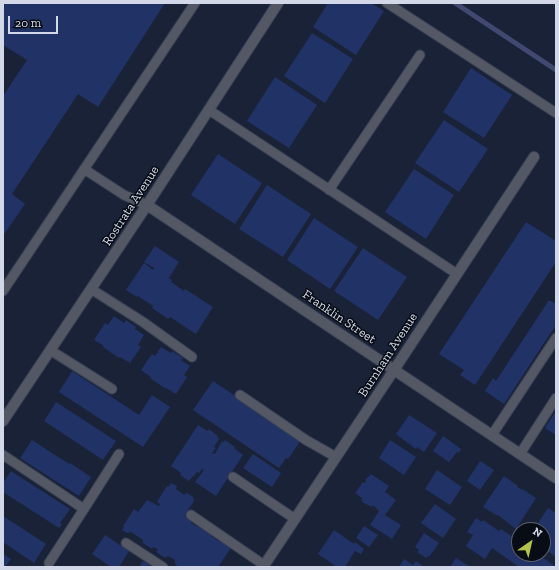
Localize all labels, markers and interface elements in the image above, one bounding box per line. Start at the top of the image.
scale bar [10,8,60,34]
text: 20 m [15,16,41,30]
street label: Rostrata Avenue [99,163,163,249]
street label: Franklin Street [299,287,379,347]
street label: Burnham Avenue [355,310,421,400]
north arrow [511,522,551,562]
text: N [530,525,545,540]

